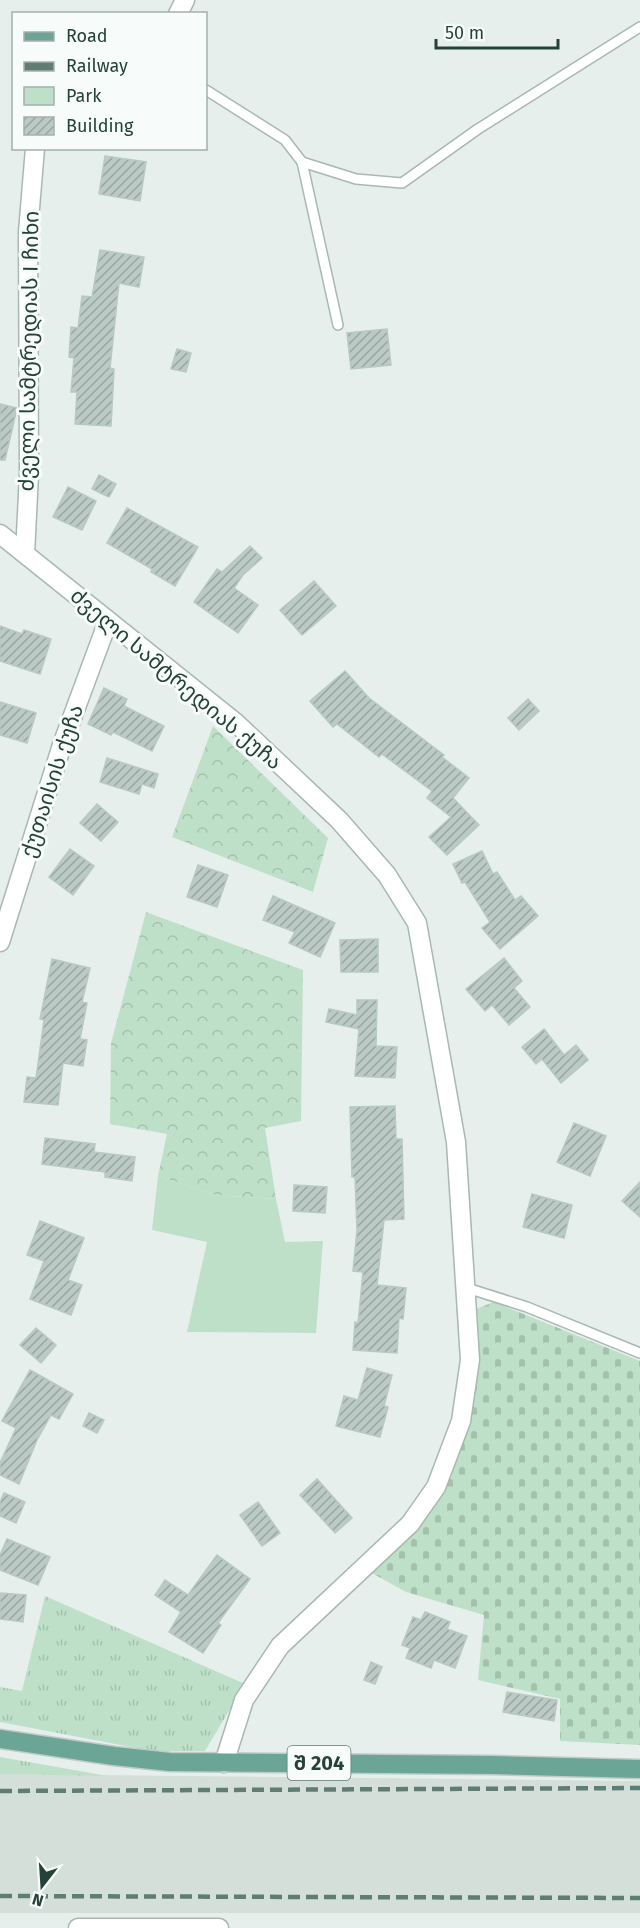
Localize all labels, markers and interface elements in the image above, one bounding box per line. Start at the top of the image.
legend [12,12,207,150]
scale bar [436,12,558,50]
text: 50 m [445,22,484,44]
text: Road [66,25,108,47]
text: Railway [66,55,128,77]
text: Park [66,85,102,107]
text: Building [66,115,134,137]
street label: ძველი სამტრედიას I ჩიხი [14,210,44,492]
street label: ძველი სამტრედიას ქუჩა [65,583,287,775]
street label: ქუთაისის ქუჩა [15,701,89,861]
road number: შ 204 [288,1746,350,1780]
north arrow [12,1856,72,1916]
text: N [30,1889,46,1911]

